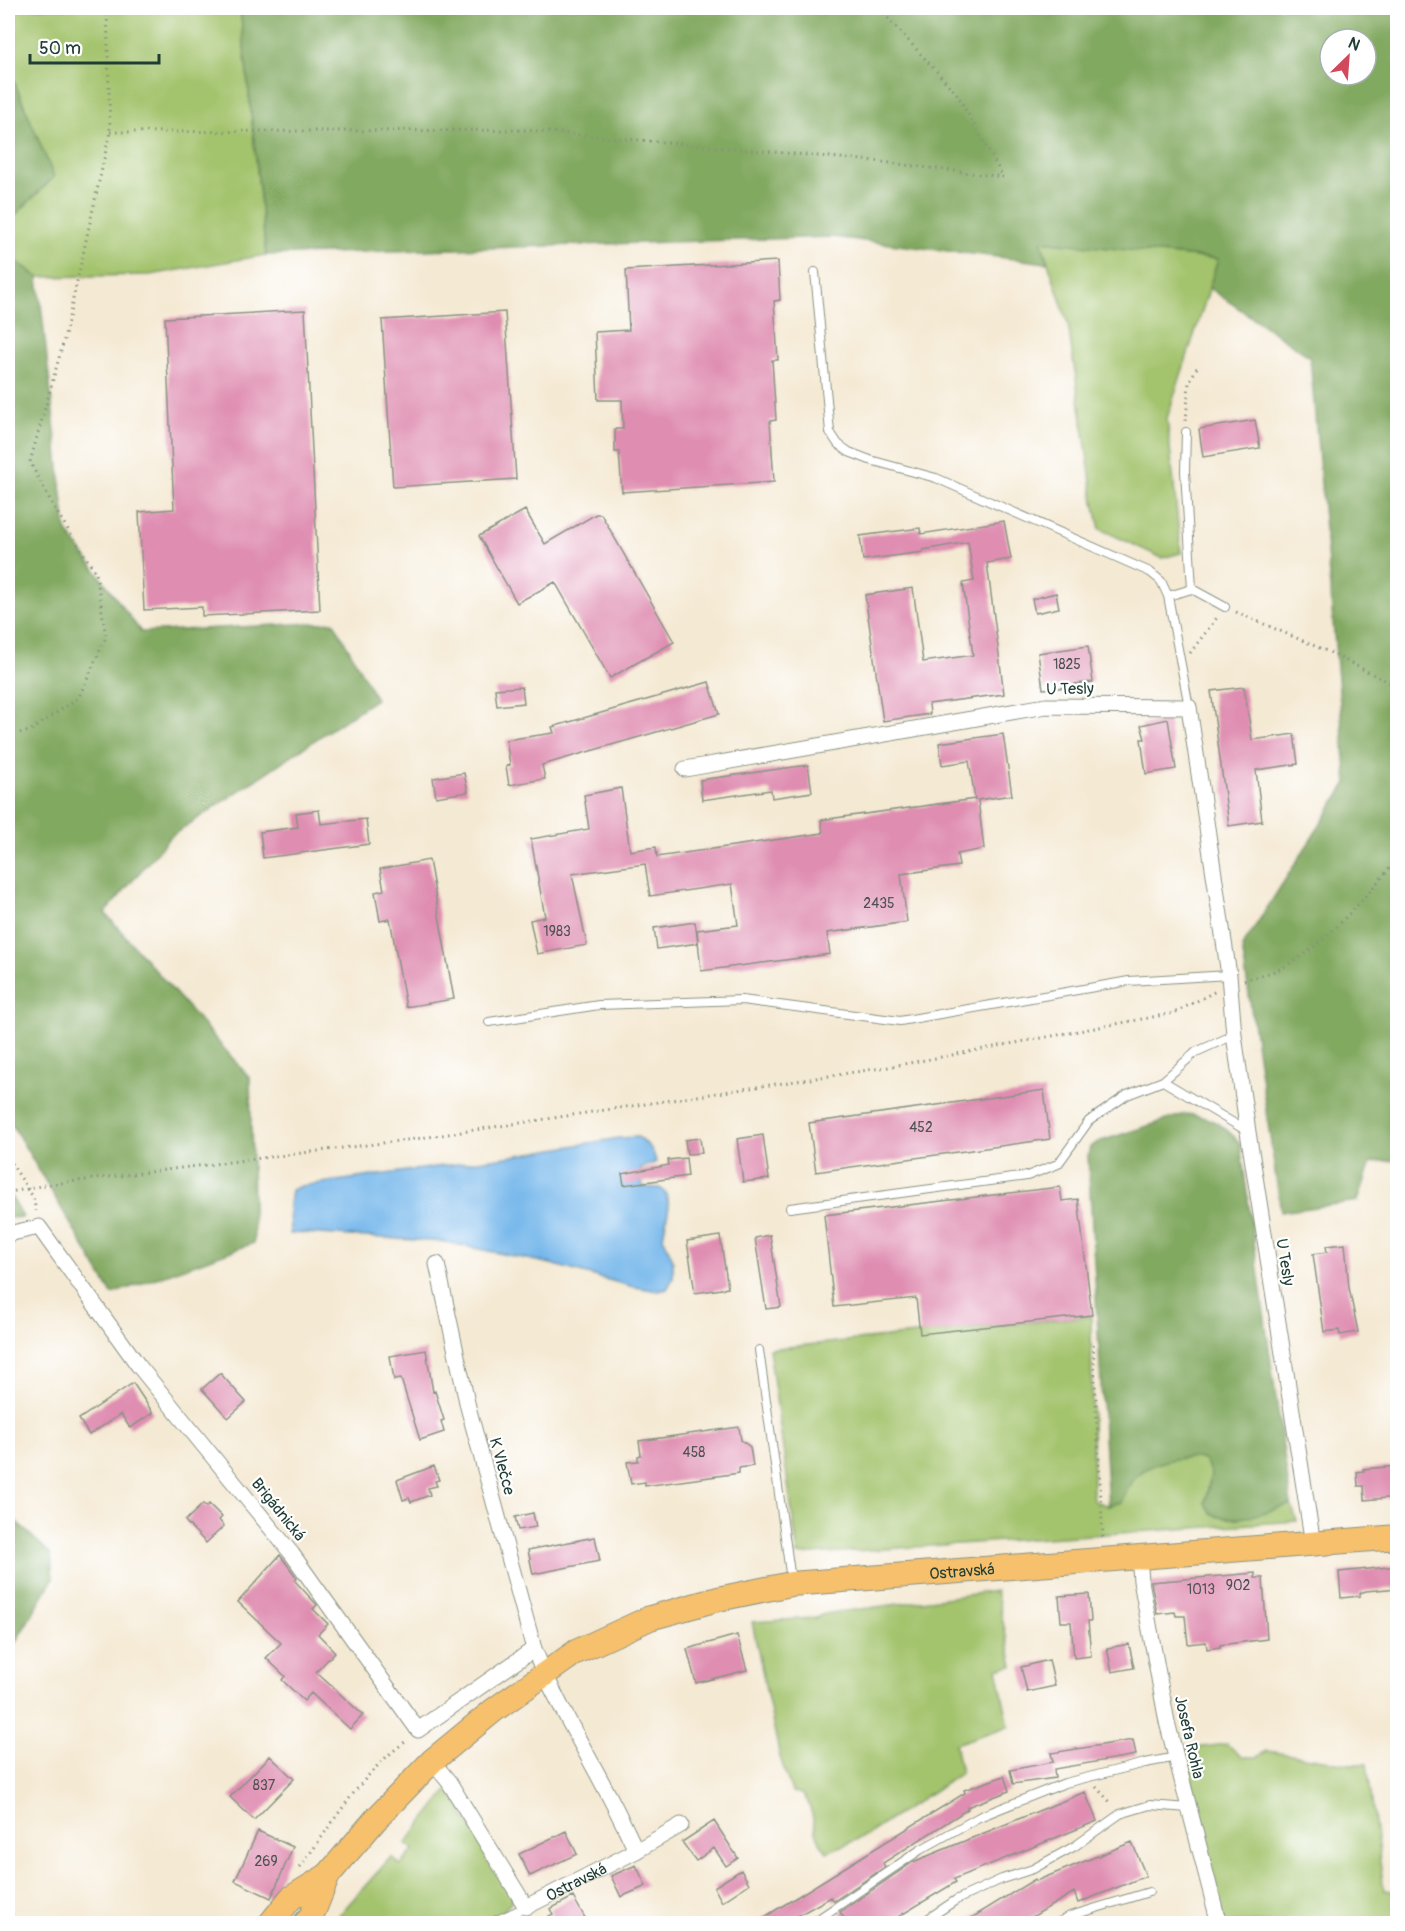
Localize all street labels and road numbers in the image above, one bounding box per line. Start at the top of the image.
street label: U Tesly [1046,679,1094,699]
street label: U Tesly [1271,1237,1299,1287]
street label: K Vlečce [485,1435,519,1497]
street label: Brigádnická [247,1474,310,1545]
street label: Ostravská [928,1559,995,1584]
street label: Josefa Rohla [1170,1694,1208,1781]
street label: Ostravská [543,1859,610,1906]

